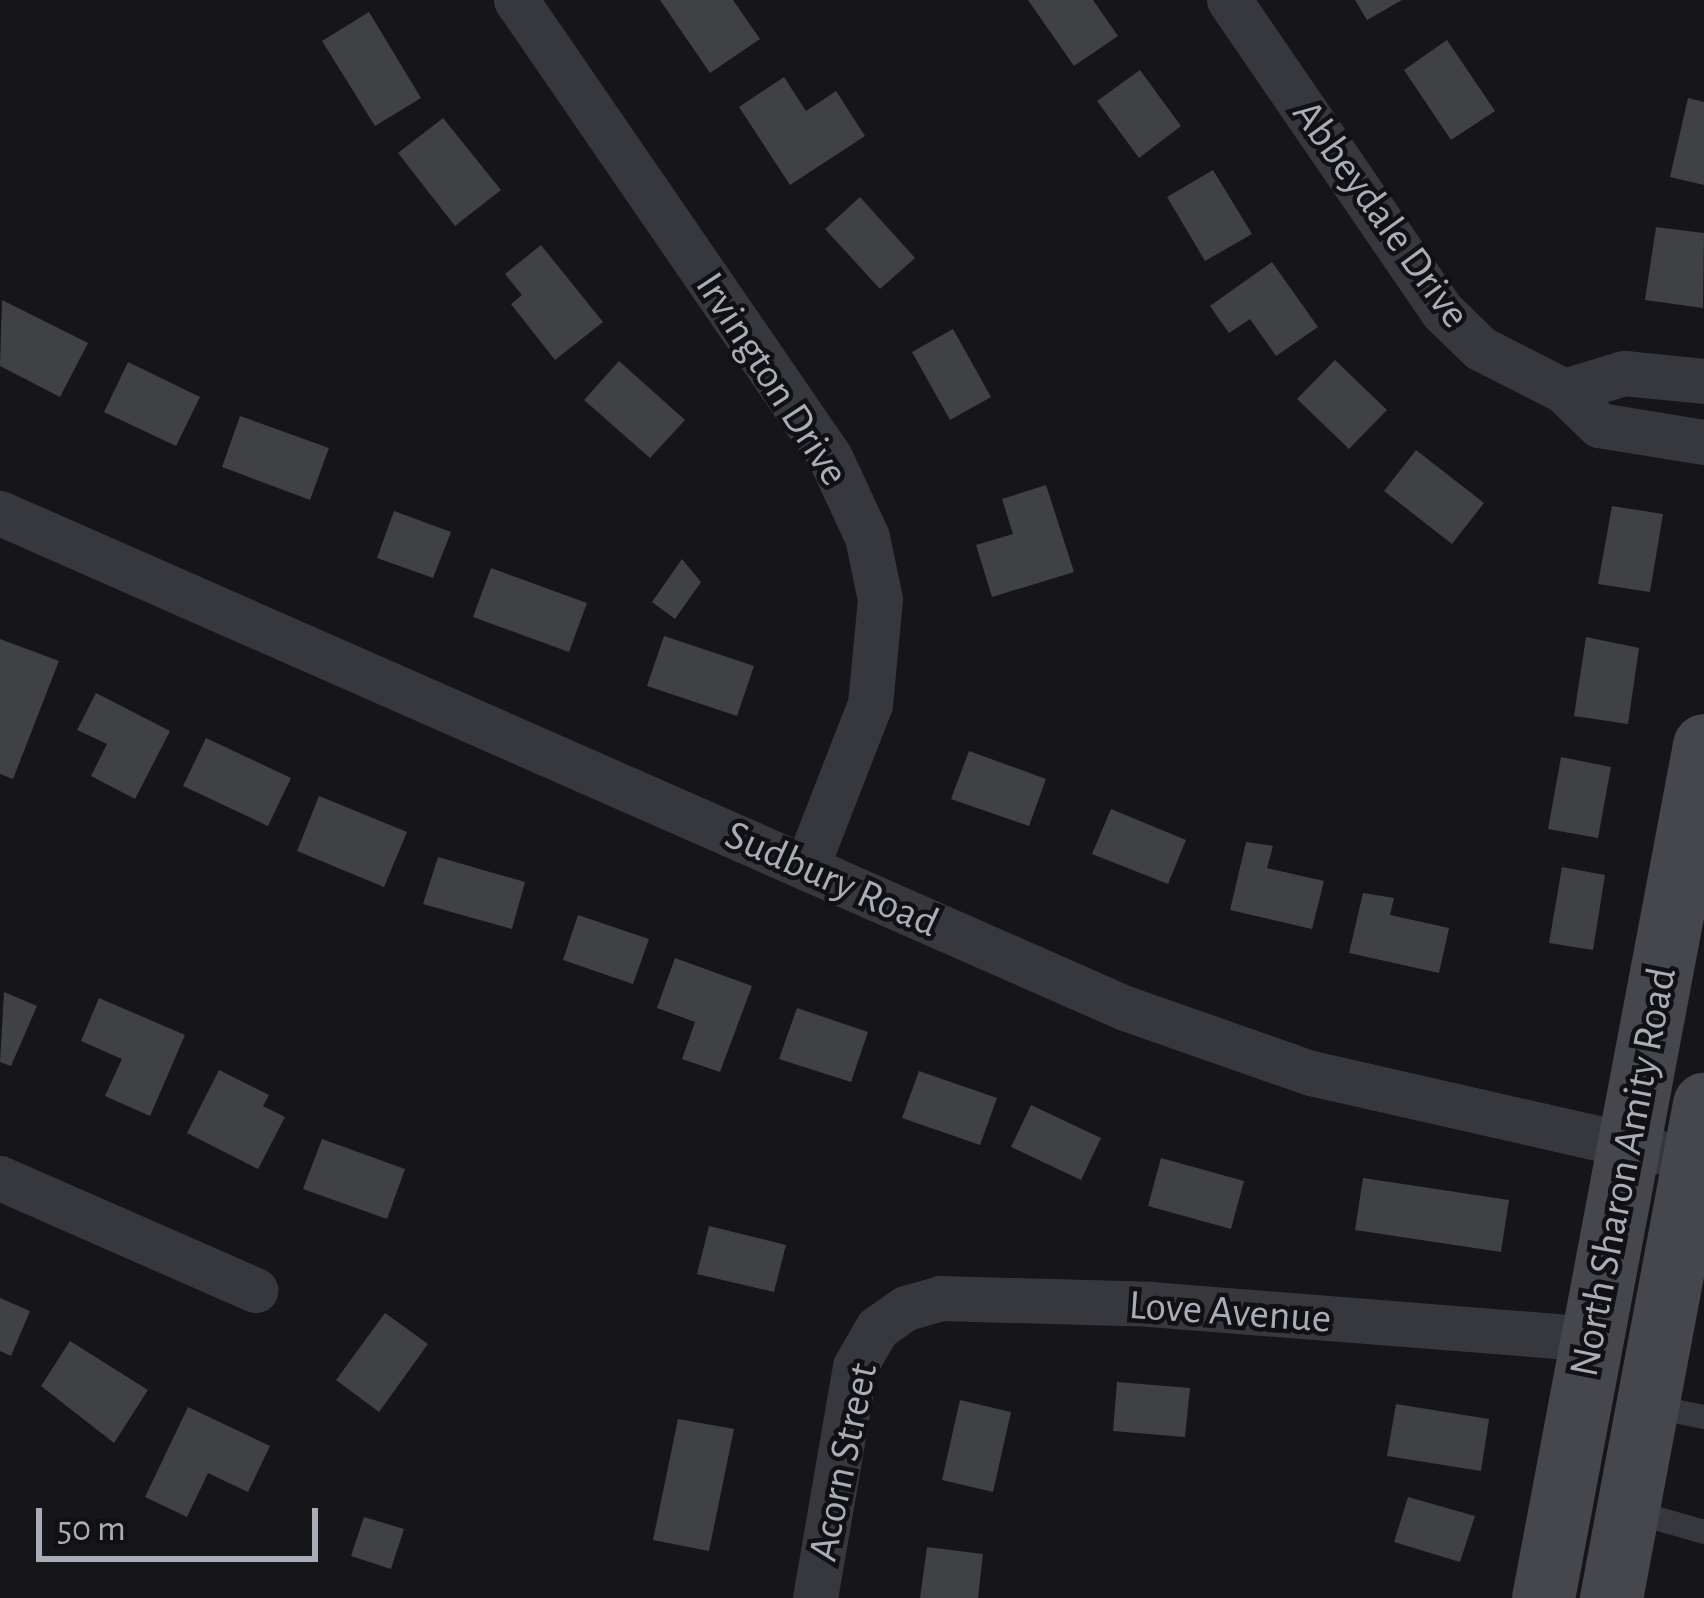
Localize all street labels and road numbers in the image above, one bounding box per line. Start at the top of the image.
street label: Abbeydale Drive [1281,90,1481,338]
street label: Irvington Drive [684,263,860,495]
street label: Sudbury Road [718,810,946,948]
street label: North Sharon Amity Road [1559,963,1687,1381]
street label: Love Avenue [1127,1280,1333,1344]
street label: Acorn Street [797,1358,889,1566]

